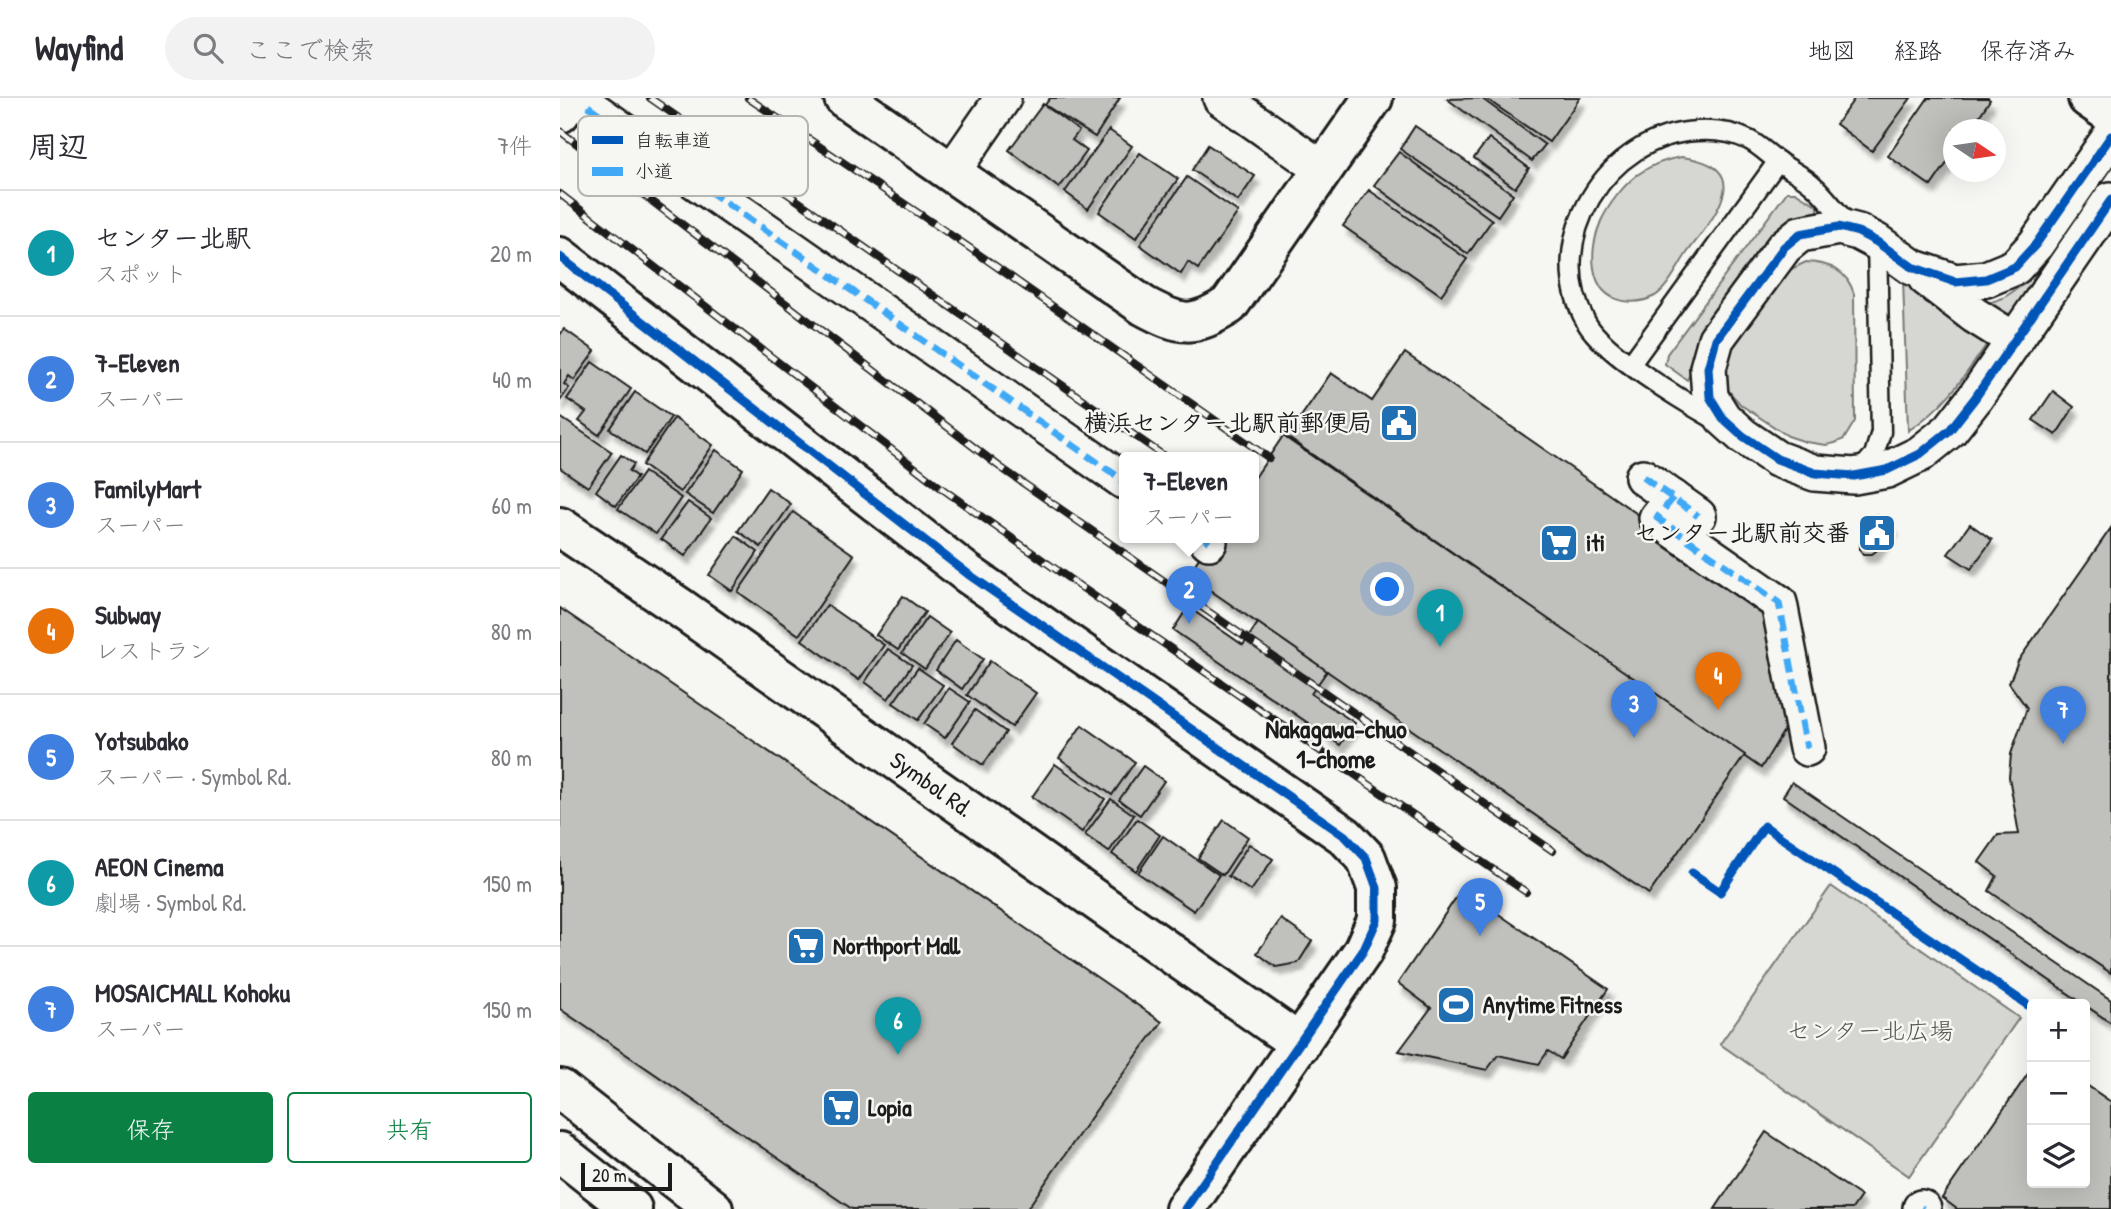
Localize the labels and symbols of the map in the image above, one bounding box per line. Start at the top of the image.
legend [578,116,808,196]
north arrow [1943,119,2006,182]
text: 自転車道 [635,127,711,153]
text: 小道 [635,158,673,184]
public building icon: 横浜センター北駅前郵便局 [1378,402,1420,444]
place label: 横浜センター北駅前郵便局 [1084,406,1372,438]
public building icon: センター北駅前交番 [1856,512,1898,554]
place label: センター北駅前交番 [1634,516,1850,548]
supermarket icon: iti [1538,522,1580,564]
place label: iti [1586,526,1605,558]
pin: 2 [1166,566,1212,624]
your location [1370,572,1404,606]
pin: 1 [1417,589,1463,647]
pin: 4 [1695,652,1741,710]
pin: 3 [1611,680,1657,738]
pin: 7 [2040,686,2086,744]
district label: Nakagawa-chuo 1-chome [1265,711,1407,776]
street label: Symbol Rd. [884,744,980,824]
pin: 5 [1457,878,1503,936]
supermarket icon: Northport Mall [785,925,827,967]
place label: Northport Mall [833,929,961,962]
sports icon: Anytime Fitness [1435,984,1477,1026]
place label: Anytime Fitness [1483,988,1622,1021]
pin: 6 [875,997,921,1055]
park label: センター北広場 [1786,1014,1954,1046]
supermarket icon: Lopia [820,1087,862,1129]
place label: Lopia [868,1091,912,1124]
scale bar [581,1160,672,1192]

